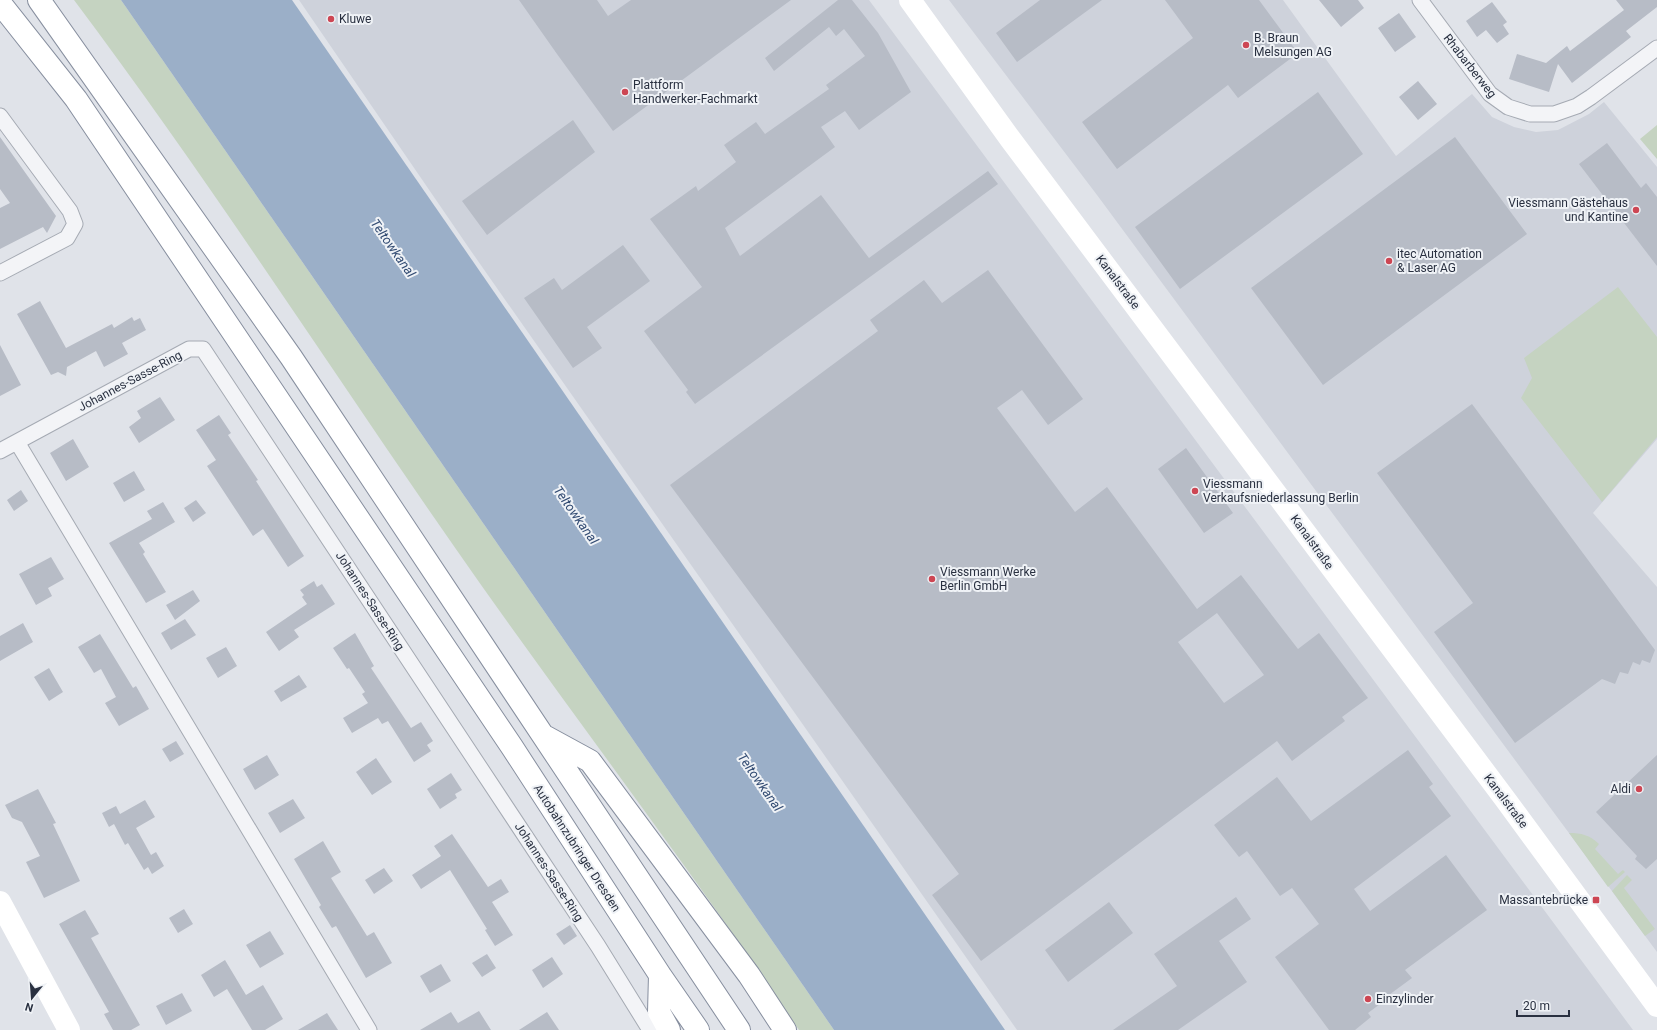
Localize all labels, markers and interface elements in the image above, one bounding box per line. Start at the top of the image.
place label: Kluwe [339,12,371,26]
marker: Kluwe [326,14,336,24]
place label: B. Braun Melsungen AG [1254,31,1332,59]
street label: Rhabarberweg [1441,31,1499,101]
marker: B. Braun Melsungen AG [1241,40,1251,50]
place label: Plattform Handwerker-Fachmarkt [633,78,758,106]
marker: Plattform Handwerker-Fachmarkt [620,87,630,97]
place label: Viessmann Gästehaus und Kantine [1508,196,1628,224]
marker: Viessmann Gästehaus und Kantine [1631,205,1641,215]
water label: Teltowkanal [368,216,419,281]
place label: itec Automation & Laser AG [1397,247,1482,275]
street label: Kanalstraße [1093,252,1143,312]
marker: itec Automation & Laser AG [1384,256,1394,266]
street label: Johannes-Sasse-Ring [76,348,184,414]
place label: Viessmann Verkaufsniederlassung Berlin [1203,477,1359,505]
water label: Teltowkanal [551,483,602,548]
marker: Viessmann Verkaufsniederlassung Berlin [1190,486,1200,496]
street label: Kanalstraße [1287,512,1337,572]
street label: Johannes-Sasse-Ring [333,549,407,653]
place label: Viessmann Werke Berlin GmbH [940,565,1036,593]
marker: Viessmann Werke Berlin GmbH [927,574,937,584]
water label: Teltowkanal [735,750,786,815]
street label: Kanalstraße [1481,771,1531,831]
street label: Autobahnzubringer Dresden [531,782,623,914]
place label: Aldi [1611,782,1631,796]
marker: Aldi [1634,784,1644,794]
street label: Johannes-Sasse-Ring [512,820,586,924]
place label: Massantebrücke [1499,893,1588,907]
marker: Massantebrücke [1591,895,1601,905]
north arrow [12,978,52,1018]
place label: Einzylinder [1376,992,1434,1006]
scale bar [1517,992,1569,1018]
marker: Einzylinder [1363,994,1373,1004]
text: 20 m [1523,999,1550,1013]
text: N [23,1000,35,1014]

